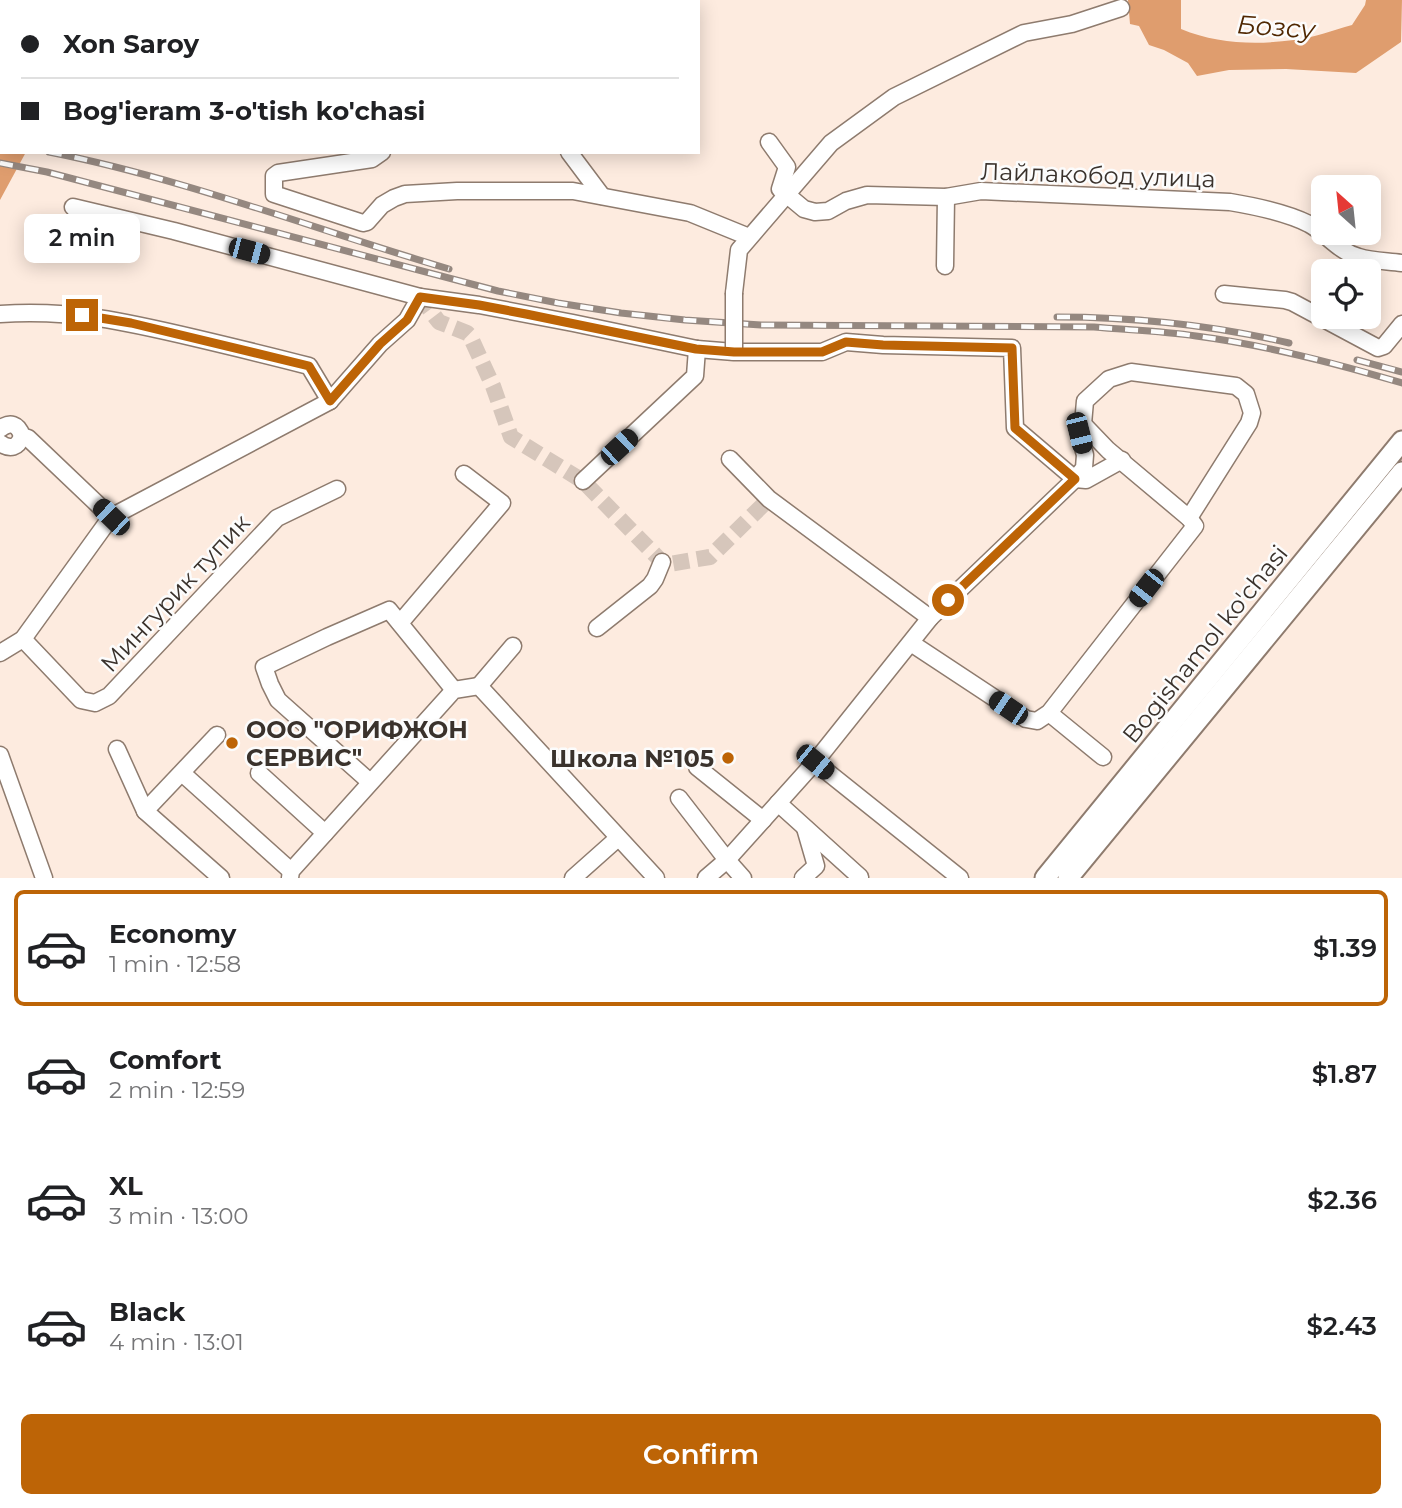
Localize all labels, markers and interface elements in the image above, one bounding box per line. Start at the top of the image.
water label: Бозсу [1236,8,1318,46]
text: Xon Saroy [63,28,199,60]
text: Bog'ieram 3-o'tish ko'chasi [63,95,425,127]
street label: Лайлакобод улица [980,156,1216,194]
north arrow [1311,175,1381,245]
map controls [1311,175,1381,329]
callout: 2 min [24,214,140,262]
text: 2 min [49,224,115,252]
car [226,235,273,267]
button: locate [1311,259,1381,329]
route end [66,299,98,331]
car [1064,410,1095,456]
car [597,425,642,469]
car [89,495,134,539]
street label: Мингурик тупик [94,508,256,678]
street label: Bogishamol ko'chasi [1116,539,1294,749]
car [1125,565,1168,611]
route start [932,584,964,616]
car [985,688,1032,728]
place label: ООО "ОРИФЖОН СЕРВИС" [246,715,468,772]
marker: ООО "ОРИФЖОН СЕРВИС" [224,735,240,751]
car [793,741,838,783]
place label: Школа №105 [550,744,714,773]
marker: Школа №105 [720,750,736,766]
icon: car [25,917,88,980]
text: Economy [109,918,236,950]
text: $1.39 [1313,932,1377,964]
text: 1 min · 12:58 [109,950,241,978]
icon: car [25,1043,88,1106]
text: Comfort [109,1044,221,1076]
text: $1.87 [1312,1058,1377,1090]
text: 2 min · 12:59 [109,1076,245,1104]
icon: car [25,1169,88,1232]
text: XL [109,1170,143,1202]
text: $2.36 [1307,1184,1377,1216]
text: 3 min · 13:00 [109,1202,249,1230]
icon: car [25,1295,88,1358]
text: Black [109,1296,185,1328]
text: $2.43 [1306,1310,1377,1342]
text: 4 min · 13:01 [109,1328,244,1356]
button: Confirm [21,1414,1381,1494]

